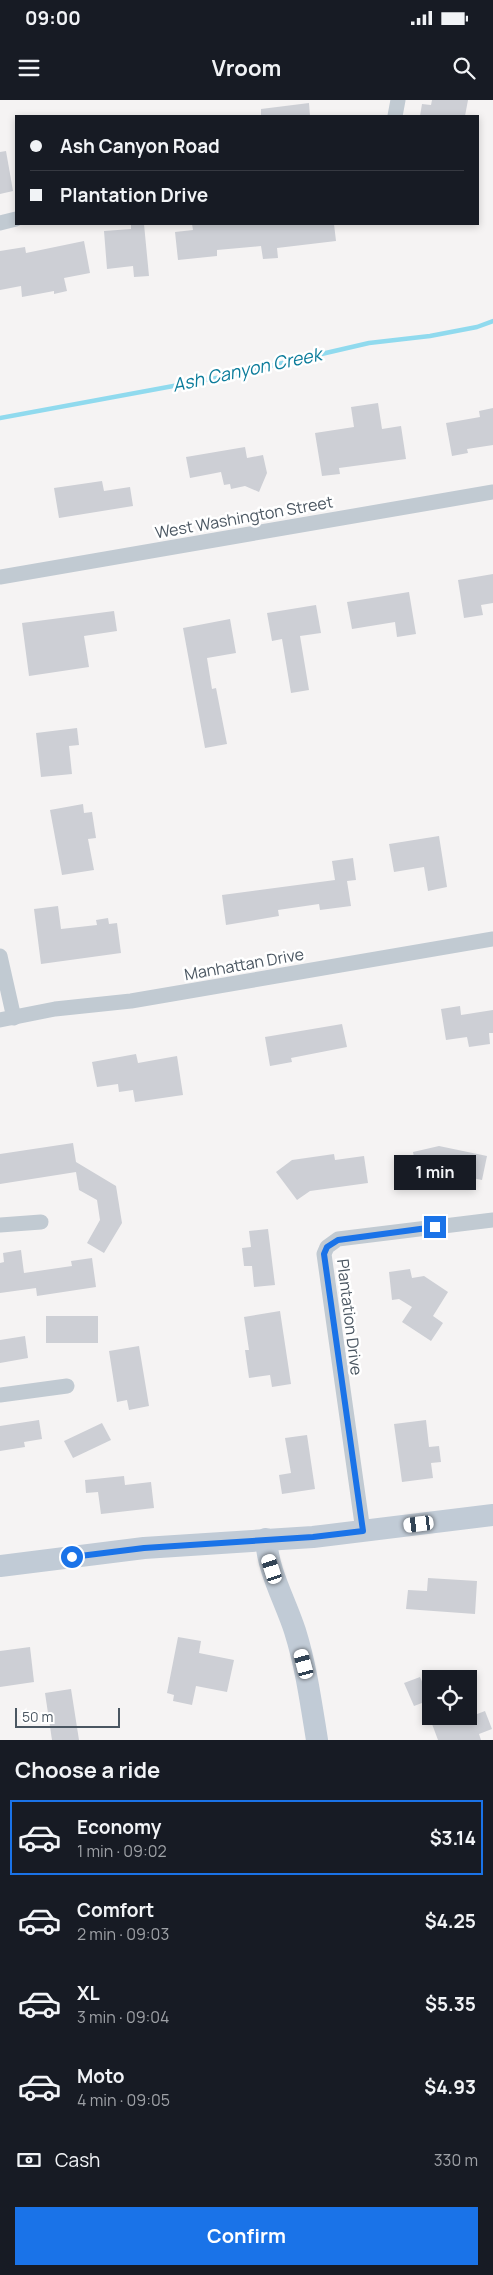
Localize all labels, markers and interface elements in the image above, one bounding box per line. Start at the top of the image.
text: 09:00 [25,5,81,31]
text: Vroom [212,53,281,83]
icon: menu [15,54,43,82]
icon: search [450,54,478,82]
text: Ash Canyon Road [60,133,220,159]
text: Plantation Drive [60,182,208,208]
water label: Ash Canyon Creek [170,341,326,397]
street label: West Washington Street [153,491,335,543]
street label: Manhattan Drive [182,943,306,985]
callout: 1 min [394,1154,476,1190]
text: 1 min [415,1161,455,1183]
route end [424,1216,446,1238]
street label: Plantation Drive [332,1258,368,1376]
car [403,1515,434,1533]
route start [61,1546,83,1568]
car [260,1552,283,1586]
car [292,1648,315,1680]
map controls [422,1670,477,1725]
button: locate [422,1670,477,1725]
scale bar [15,1705,120,1728]
text: 50 m [22,1707,53,1726]
text: Choose a ride [15,1755,160,1785]
text: Economy [77,1814,161,1840]
icon: car [17,1815,62,1860]
text: $3.14 [430,1825,476,1851]
text: 1 min · 09:02 [77,1840,167,1862]
text: Comfort [77,1897,154,1923]
icon: car [17,1898,62,1943]
text: $4.25 [425,1908,476,1934]
text: 2 min · 09:03 [77,1923,169,1945]
text: XL [77,1980,100,2006]
icon: car [17,1981,62,2026]
text: $5.35 [425,1991,476,2017]
text: 3 min · 09:04 [77,2006,170,2028]
text: Moto [77,2063,124,2089]
icon: car [17,2064,62,2109]
text: $4.93 [424,2074,476,2100]
text: 4 min · 09:05 [77,2089,170,2111]
icon: cash [15,2146,43,2174]
text: Cash [55,2147,100,2173]
text: 330 m [434,2149,478,2171]
button: Confirm [15,2207,478,2265]

